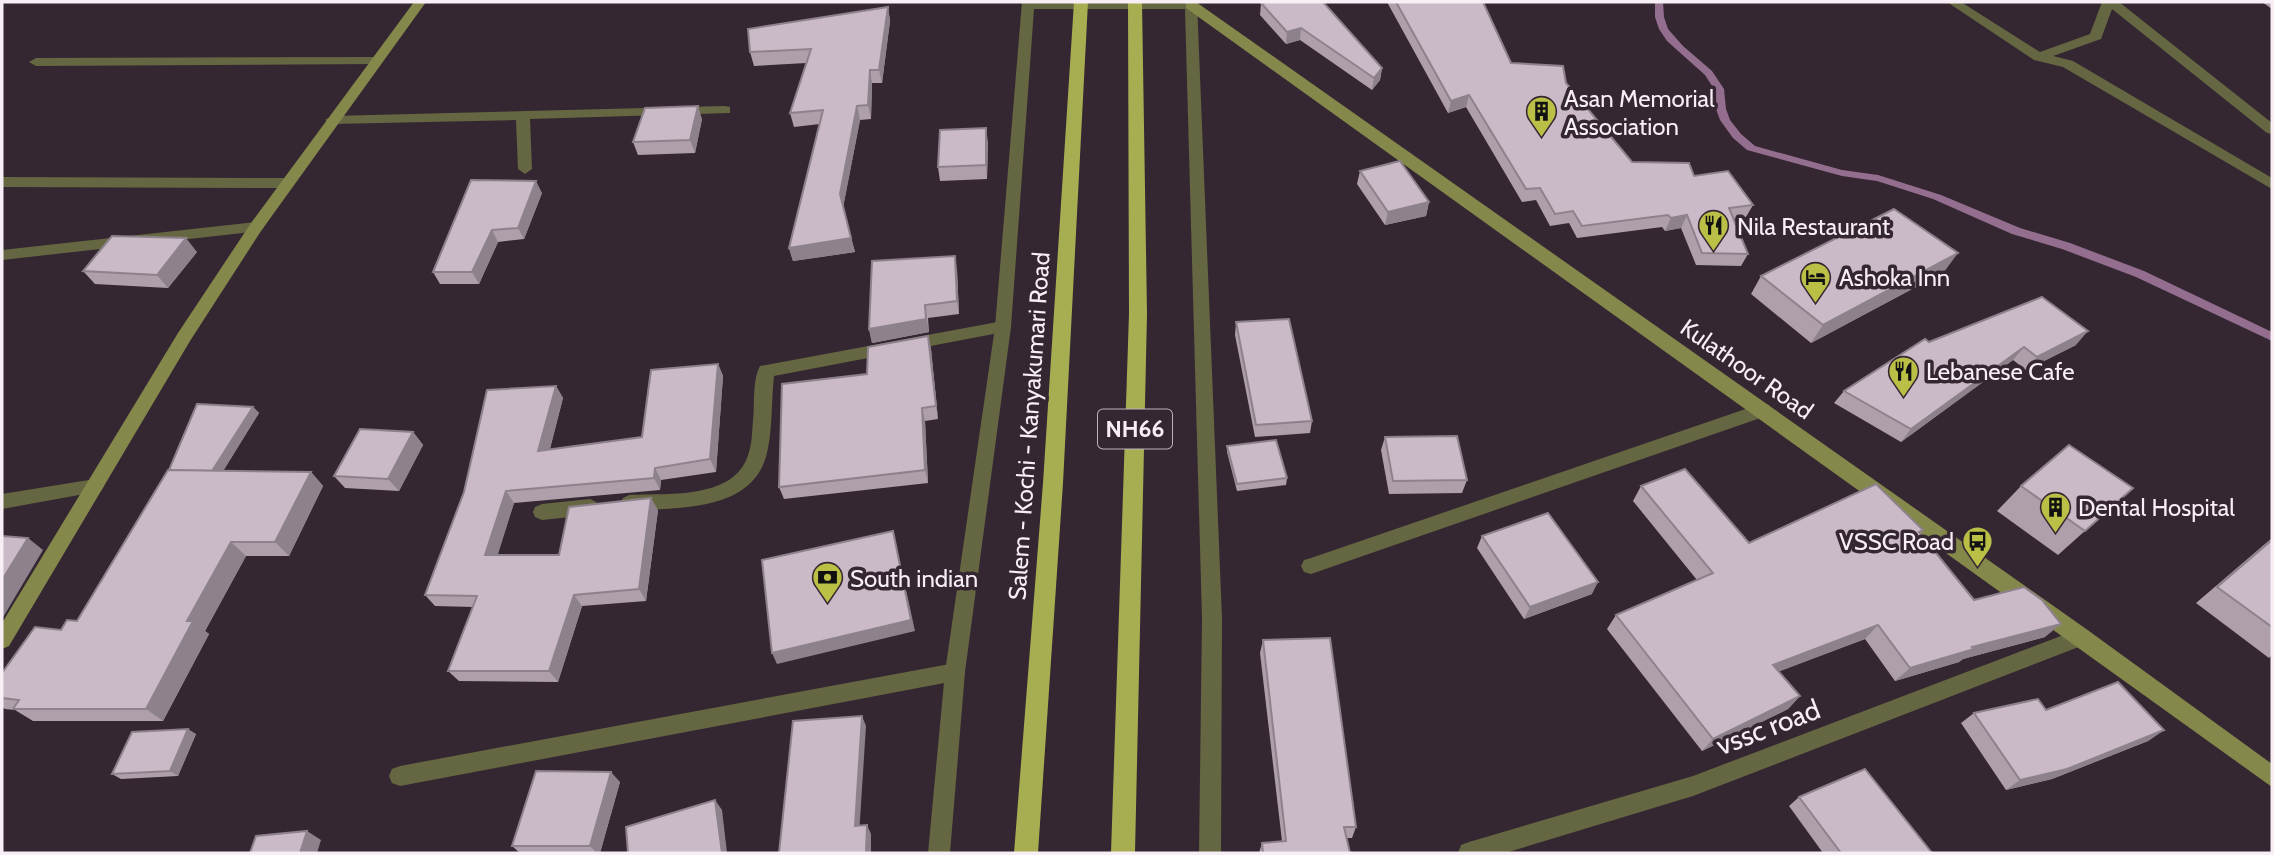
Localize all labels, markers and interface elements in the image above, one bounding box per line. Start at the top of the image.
place label: Asan Memorial Association [1564,84,1715,141]
building icon: Asan Memorial Association [1524,95,1558,139]
restaurant icon: Nila Restaurant [1697,209,1731,253]
place label: Nila Restaurant [1737,212,1890,241]
street label: Salem - Kochi - Kanyakumari Road [1002,251,1056,601]
hotel icon: Ashoka Inn [1799,260,1833,304]
place label: Ashoka Inn [1839,263,1950,292]
street label: Kulathoor Road [1675,313,1819,425]
restaurant icon: Lebanese Cafe [1886,354,1920,398]
place label: Lebanese Cafe [1926,357,2074,386]
road number: NH66 [1098,410,1172,448]
building icon: Dental Hospital [2038,490,2072,534]
place label: Dental Hospital [2078,493,2235,522]
bus stop icon: VSSC Road [1960,524,1994,568]
place label: VSSC Road [1839,527,1954,556]
bank icon: South indian [810,561,844,605]
place label: South indian [850,564,978,593]
street label: vssc road [1711,692,1825,762]

